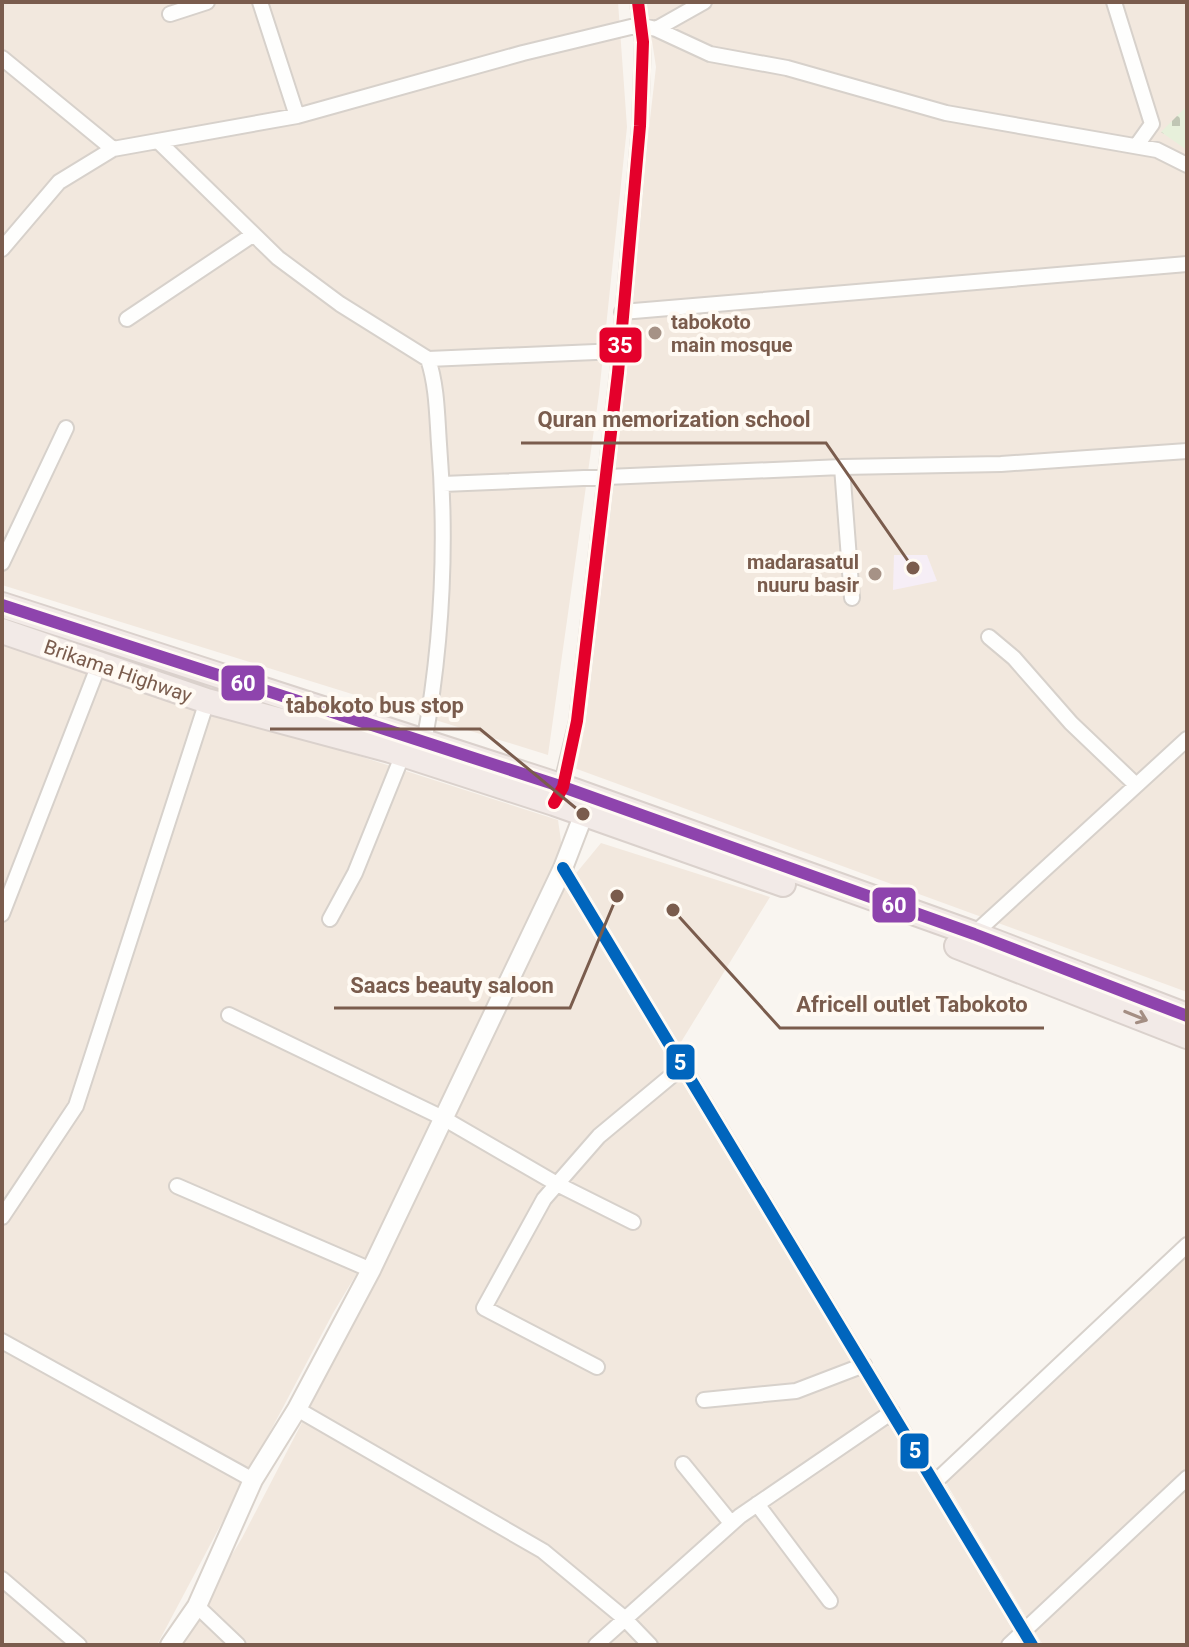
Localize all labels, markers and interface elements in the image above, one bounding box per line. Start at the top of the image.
place label: tabokoto main mosque [671,310,793,357]
marker: tabokoto main mosque [646,324,664,342]
line badge: 35 [598,326,643,364]
text: 35 [607,333,633,358]
callout: Quran memorization school [521,397,826,443]
text: Quran memorization school [537,407,811,432]
place label: madarasatul nuuru basir [747,550,860,597]
marker: madarasatul nuuru basir [866,565,884,583]
street label: Brikama Highway [41,634,196,708]
line badge: 60 [220,664,266,702]
text: 60 [230,671,256,696]
callout: tabokoto bus stop [270,683,480,729]
text: tabokoto bus stop [286,693,464,718]
line badge: 60 [871,886,917,924]
text: 60 [881,893,907,918]
callout: Saacs beauty saloon [334,962,570,1008]
text: Saacs beauty saloon [350,973,554,998]
callout: Africell outlet Tabokoto [780,982,1044,1028]
text: Africell outlet Tabokoto [796,992,1028,1017]
one-way arrow [1123,1010,1148,1024]
line badge: 5 [665,1043,696,1081]
text: 5 [674,1050,686,1075]
line badge: 5 [899,1432,930,1470]
text: 5 [909,1438,921,1463]

